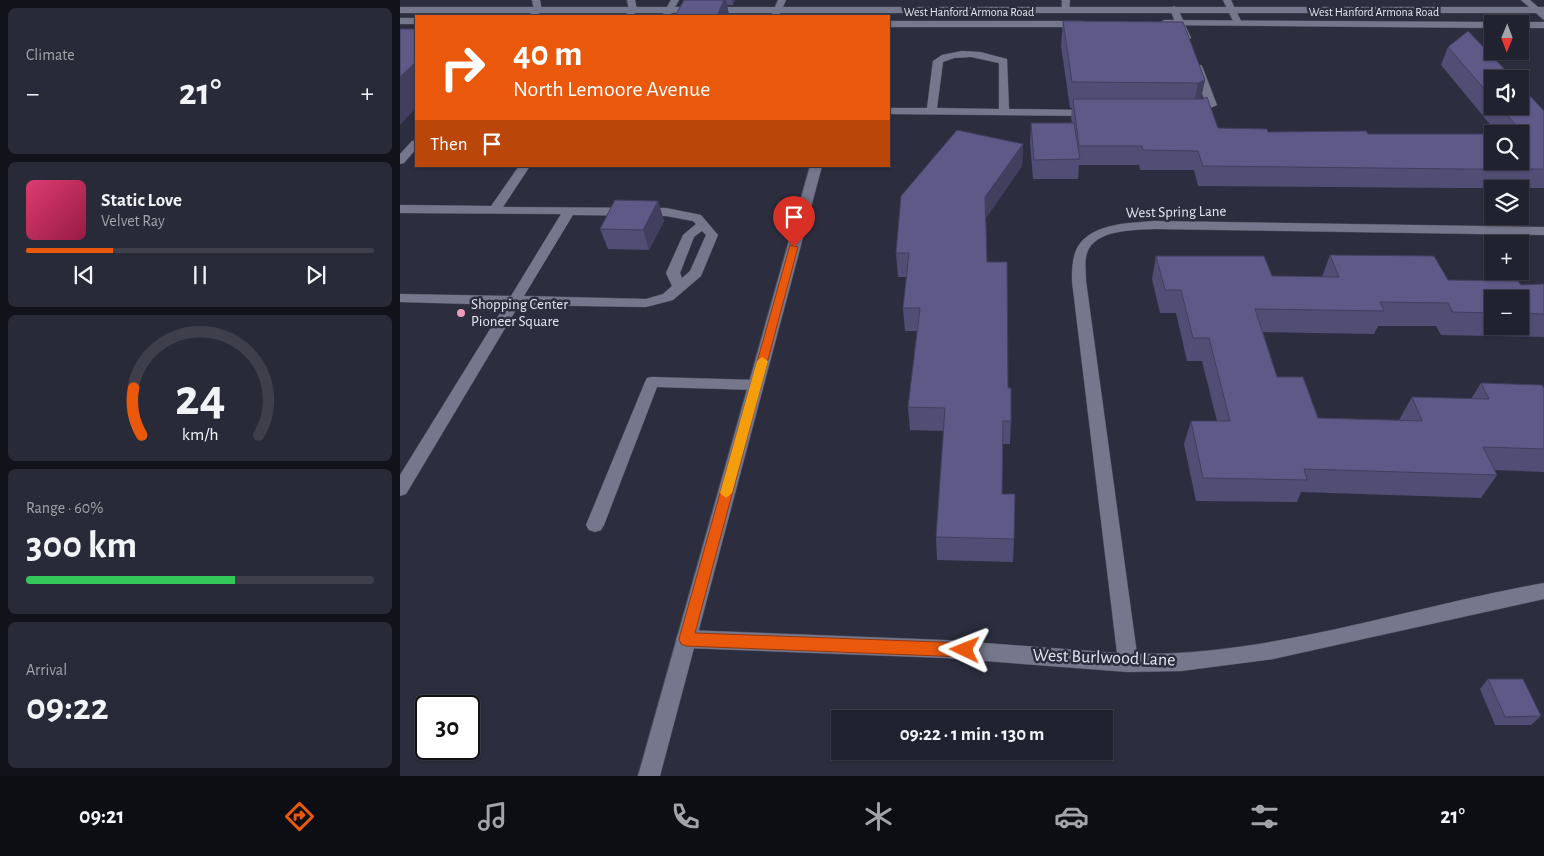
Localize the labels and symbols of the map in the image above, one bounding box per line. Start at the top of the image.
street label: West Hanford Armona Road [904,6,1034,18]
street label: West Hanford Armona Road [1309,6,1439,18]
north arrow [1484,15,1529,60]
pin [773,196,815,247]
street label: West Spring Lane [1126,204,1227,220]
place label: Shopping Center Pioneer Square [471,297,568,329]
marker: Shopping Center Pioneer Square [455,307,467,319]
position arrow [938,623,990,675]
street label: West Burlwood Lane [1032,647,1176,669]
speed limit sign: 30 [415,695,480,760]

